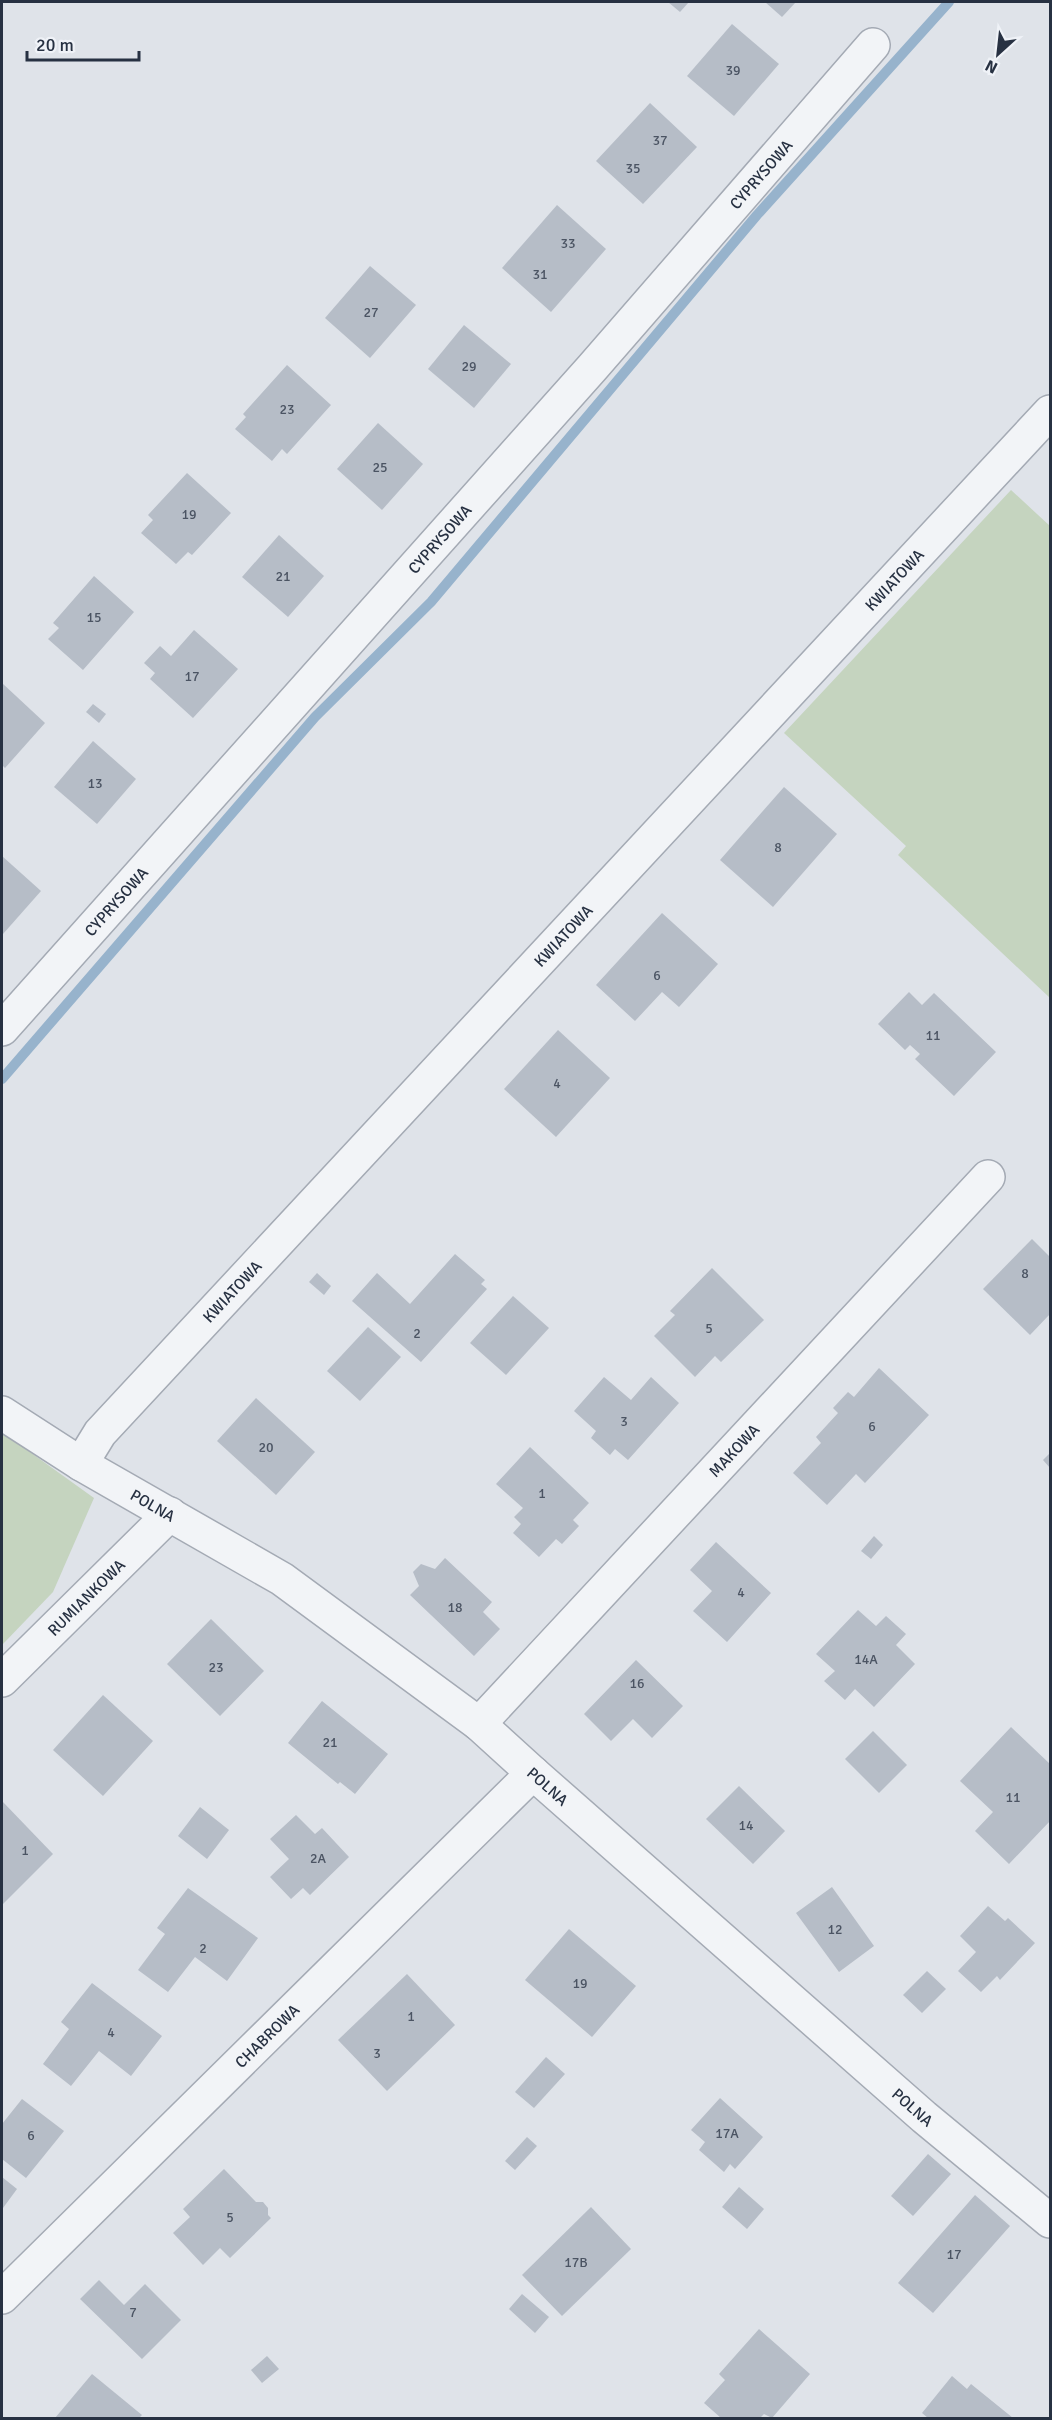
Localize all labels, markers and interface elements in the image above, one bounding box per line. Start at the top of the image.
scale bar [27,24,140,62]
north arrow [968,24,1028,84]
text: 20 m [36,34,74,56]
text: N [982,55,1001,78]
house number: 39 [725,62,741,79]
house number: 37 [652,132,668,149]
street label: CYPRYSOWA [726,136,797,214]
house number: 35 [625,160,641,177]
house number: 33 [560,235,576,252]
house number: 31 [532,266,548,283]
house number: 27 [363,304,379,321]
house number: 29 [461,358,477,375]
house number: 23 [279,401,295,418]
house number: 25 [372,459,388,476]
street label: CYPRYSOWA [404,501,477,578]
house number: 19 [181,506,197,523]
street label: KWIATOWA [861,545,929,616]
house number: 21 [275,568,291,585]
house number: 15 [86,609,102,626]
house number: 17 [184,668,200,685]
house number: 13 [87,775,103,792]
house number: 8 [774,839,782,856]
street label: CYPRYSOWA [80,863,153,941]
street label: KWIATOWA [530,901,598,971]
house number: 6 [653,967,661,984]
house number: 11 [925,1027,941,1044]
house number: 4 [553,1075,561,1092]
street label: KWIATOWA [199,1257,267,1327]
house number: 8 [1021,1265,1029,1282]
house number: 5 [705,1320,713,1337]
house number: 2 [413,1325,421,1342]
house number: 3 [620,1413,628,1430]
house number: 6 [868,1418,876,1435]
street label: MAKOWA [705,1420,764,1482]
house number: 20 [258,1439,274,1456]
street label: POLNA [127,1485,179,1527]
house number: 1 [538,1485,546,1502]
street label: RUMIANKOWA [44,1555,130,1640]
house number: 4 [737,1584,745,1601]
house number: 18 [447,1599,463,1616]
house number: 14A [854,1651,878,1668]
house number: 23 [208,1659,224,1676]
house number: 16 [629,1675,645,1692]
house number: 21 [322,1734,338,1751]
street label: POLNA [522,1763,572,1811]
house number: 11 [1005,1789,1021,1806]
house number: 14 [738,1817,754,1834]
house number: 1 [21,1842,29,1859]
house number: 2A [310,1850,326,1867]
house number: 12 [827,1921,843,1938]
house number: 2 [199,1940,207,1957]
house number: 19 [572,1975,588,1992]
street label: CHABROWA [231,2000,304,2073]
house number: 1 [407,2008,415,2025]
house number: 4 [107,2024,115,2041]
house number: 3 [373,2045,381,2062]
street label: POLNA [887,2084,937,2132]
house number: 17A [715,2125,739,2142]
house number: 6 [27,2127,35,2144]
house number: 5 [226,2209,234,2226]
house number: 17 [946,2246,962,2263]
house number: 17B [564,2254,588,2271]
house number: 7 [129,2304,137,2321]

